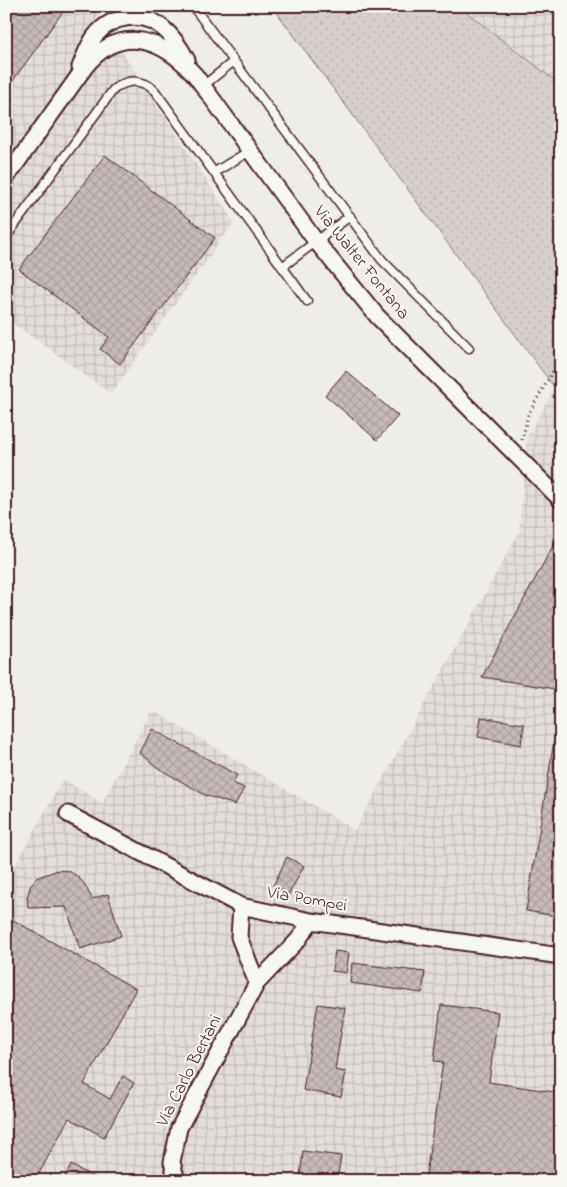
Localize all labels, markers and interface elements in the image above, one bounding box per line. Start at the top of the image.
street label: Via Walter Fontana [306,200,415,326]
street label: Via Pompei [264,880,349,920]
street label: Via Carlo Bertani [150,1011,229,1132]

